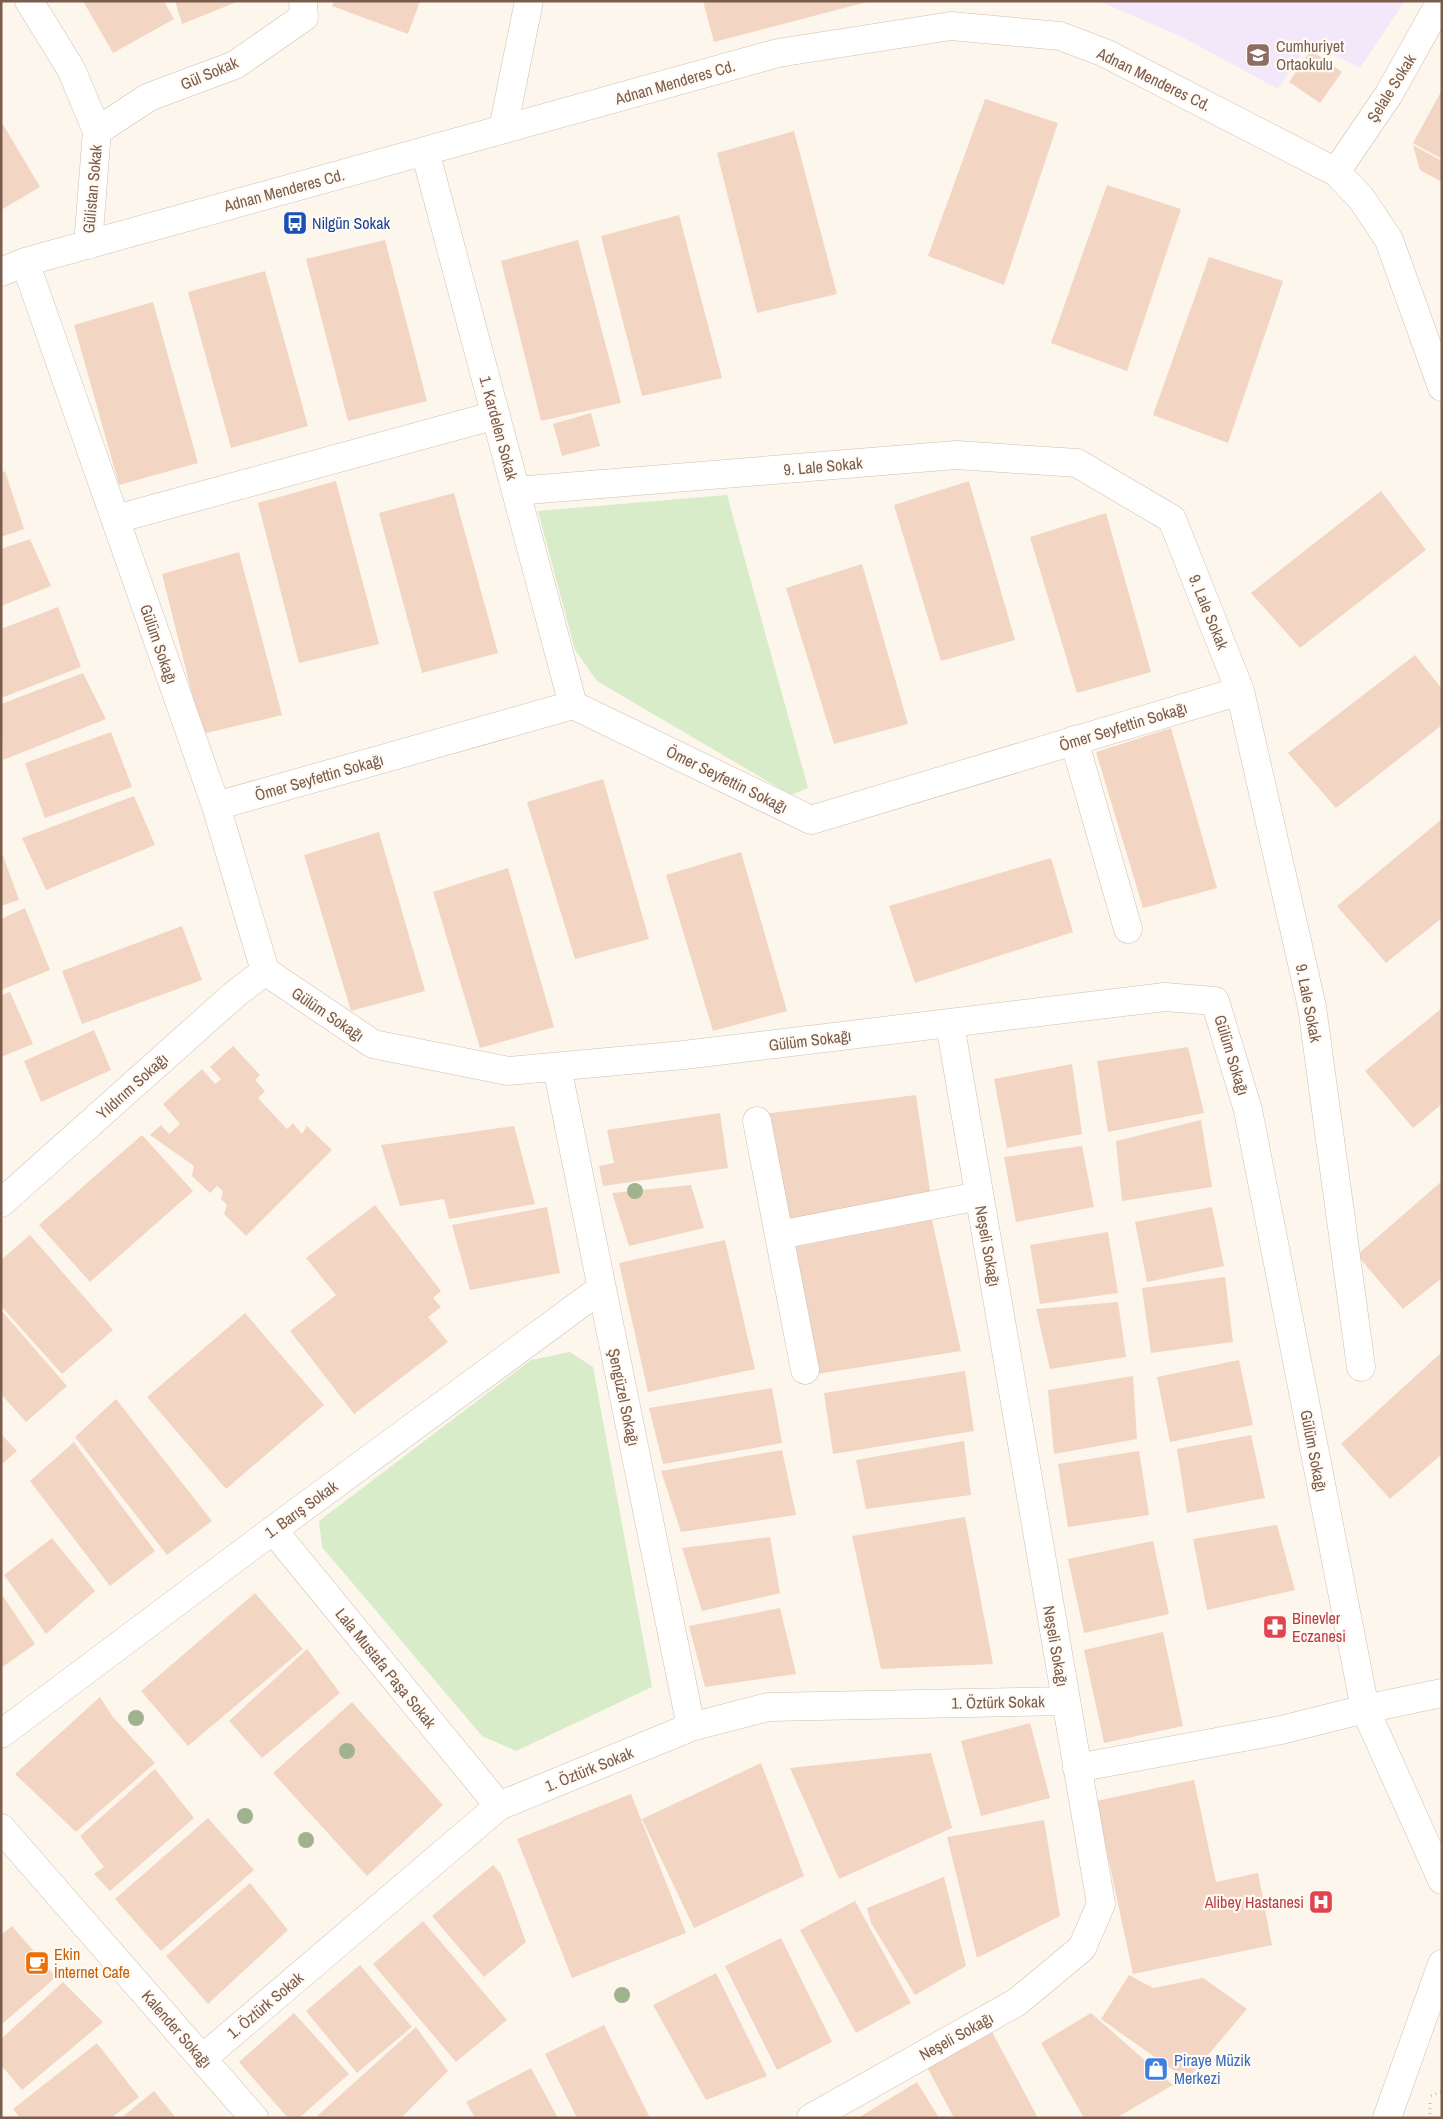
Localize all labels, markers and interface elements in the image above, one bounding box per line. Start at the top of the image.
place label: Cumhuriyet Ortaokulu [1276,35,1344,75]
street label: Adnan Menderes Cd. [1093,41,1215,116]
school or university icon: Cumhuriyet Ortaokulu [1245,42,1271,68]
street label: Şelale Sokak [1361,49,1421,126]
street label: Gül Sokak [177,51,242,95]
street label: Adnan Menderes Cd. [611,54,738,110]
street label: Gülistan Sokak [77,143,107,234]
street label: Adnan Menderes Cd. [220,163,347,217]
bus stop icon: Nilgün Sokak [282,210,308,236]
place label: Nilgün Sokak [312,212,390,234]
street label: 1. Kardelen Sokak [474,373,524,483]
street label: 9. Lale Sokak [782,452,864,480]
street label: 9. Lale Sokak [1184,571,1234,653]
street label: Gülüm Sokağı [135,601,183,687]
street label: Ömer Seyfettin Sokağı [1056,696,1190,756]
street label: Ömer Seyfettin Sokağı [663,740,791,818]
street label: Ömer Seyfettin Sokağı [252,748,386,806]
street label: 9. Lale Sokak [1291,962,1327,1045]
street label: Gülüm Sokağı [287,982,369,1046]
street label: Gülüm Sokağı [1209,1012,1255,1098]
street label: Gülüm Sokağı [767,1024,853,1056]
street label: Yıldırım Sokağı [91,1048,173,1124]
street label: Neşeli Sokağı [970,1204,1006,1288]
street label: Şengüzel Sokağı [603,1346,645,1448]
street label: Gülüm Sokağı [1295,1408,1333,1494]
street label: 1. Barış Sokak [260,1475,342,1543]
street label: Lala Mustafa Paşa Sokak [331,1603,442,1733]
street label: Neşeli Sokağı [1038,1604,1074,1688]
place label: Binevler Eczanesi [1292,1607,1346,1647]
pharmacy icon: Binevler Eczanesi [1262,1614,1288,1640]
street label: 1. Öztürk Sokak [951,1690,1045,1714]
street label: 1. Öztürk Sokak [542,1741,637,1797]
hospital icon: Alibey Hastanesi [1308,1889,1334,1915]
place label: Alibey Hastanesi [1204,1891,1304,1913]
place label: Ekin İnternet Cafe [54,1943,130,1983]
cafe icon: Ekin İnternet Cafe [24,1950,50,1976]
street label: 1. Öztürk Sokak [222,1966,308,2043]
street label: Kalender Sokağı [137,1985,217,2073]
street label: Neşeli Sokağı [915,2007,997,2065]
place label: Piraye Müzik Merkezi [1174,2049,1251,2089]
shop icon: Piraye Müzik Merkezi [1143,2056,1169,2082]

